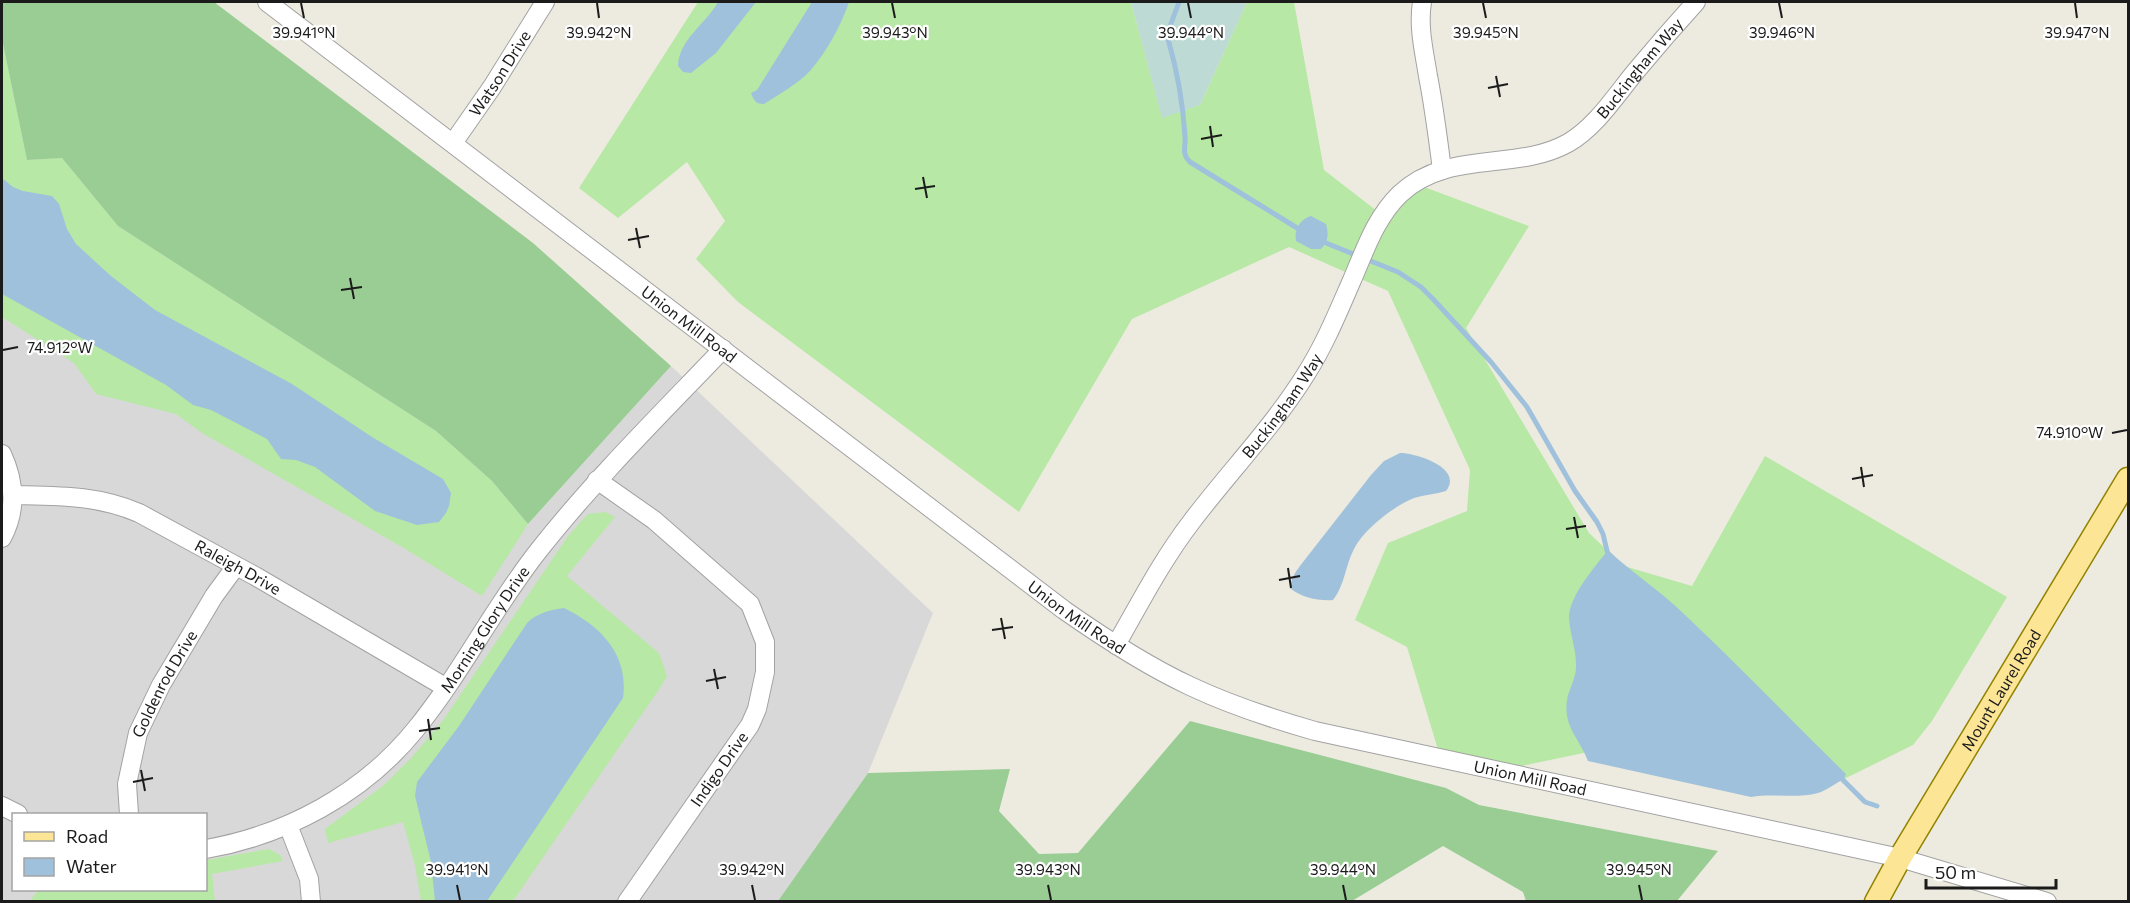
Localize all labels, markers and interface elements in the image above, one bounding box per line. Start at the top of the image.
street label: Buckingham Way [1592,14,1686,122]
text: 39.941°N [272,23,336,41]
text: 39.942°N [566,23,632,41]
text: 39.943°N [862,23,928,41]
text: 39.944°N [1158,23,1224,41]
text: 39.945°N [1453,23,1519,41]
text: 39.946°N [1749,23,1815,41]
text: 39.947°N [2045,23,2109,41]
street label: Watson Drive [465,27,534,120]
street label: Union Mill Road [638,281,741,366]
text: 74.912°W [27,338,93,356]
street label: Buckingham Way [1237,350,1325,461]
text: 74.910°W [2037,423,2103,441]
street label: Raleigh Drive [192,535,285,598]
street label: Morning Glory Drive [436,562,533,696]
street label: Union Mill Road [1024,576,1129,658]
street label: Mount Laurel Road [1957,626,2044,754]
street label: Goldenrod Drive [127,627,200,740]
street label: Indigo Drive [686,728,751,810]
street label: Union Mill Road [1472,756,1588,799]
legend [12,813,207,891]
text: Road [66,825,108,847]
scale bar [1926,852,2056,890]
text: Water [66,855,117,877]
text: 39.941°N [425,860,489,878]
text: 39.942°N [719,860,785,878]
text: 39.943°N [1015,860,1081,878]
text: 39.944°N [1310,860,1376,878]
text: 39.945°N [1606,860,1672,878]
text: 50 m [1935,861,1976,883]

